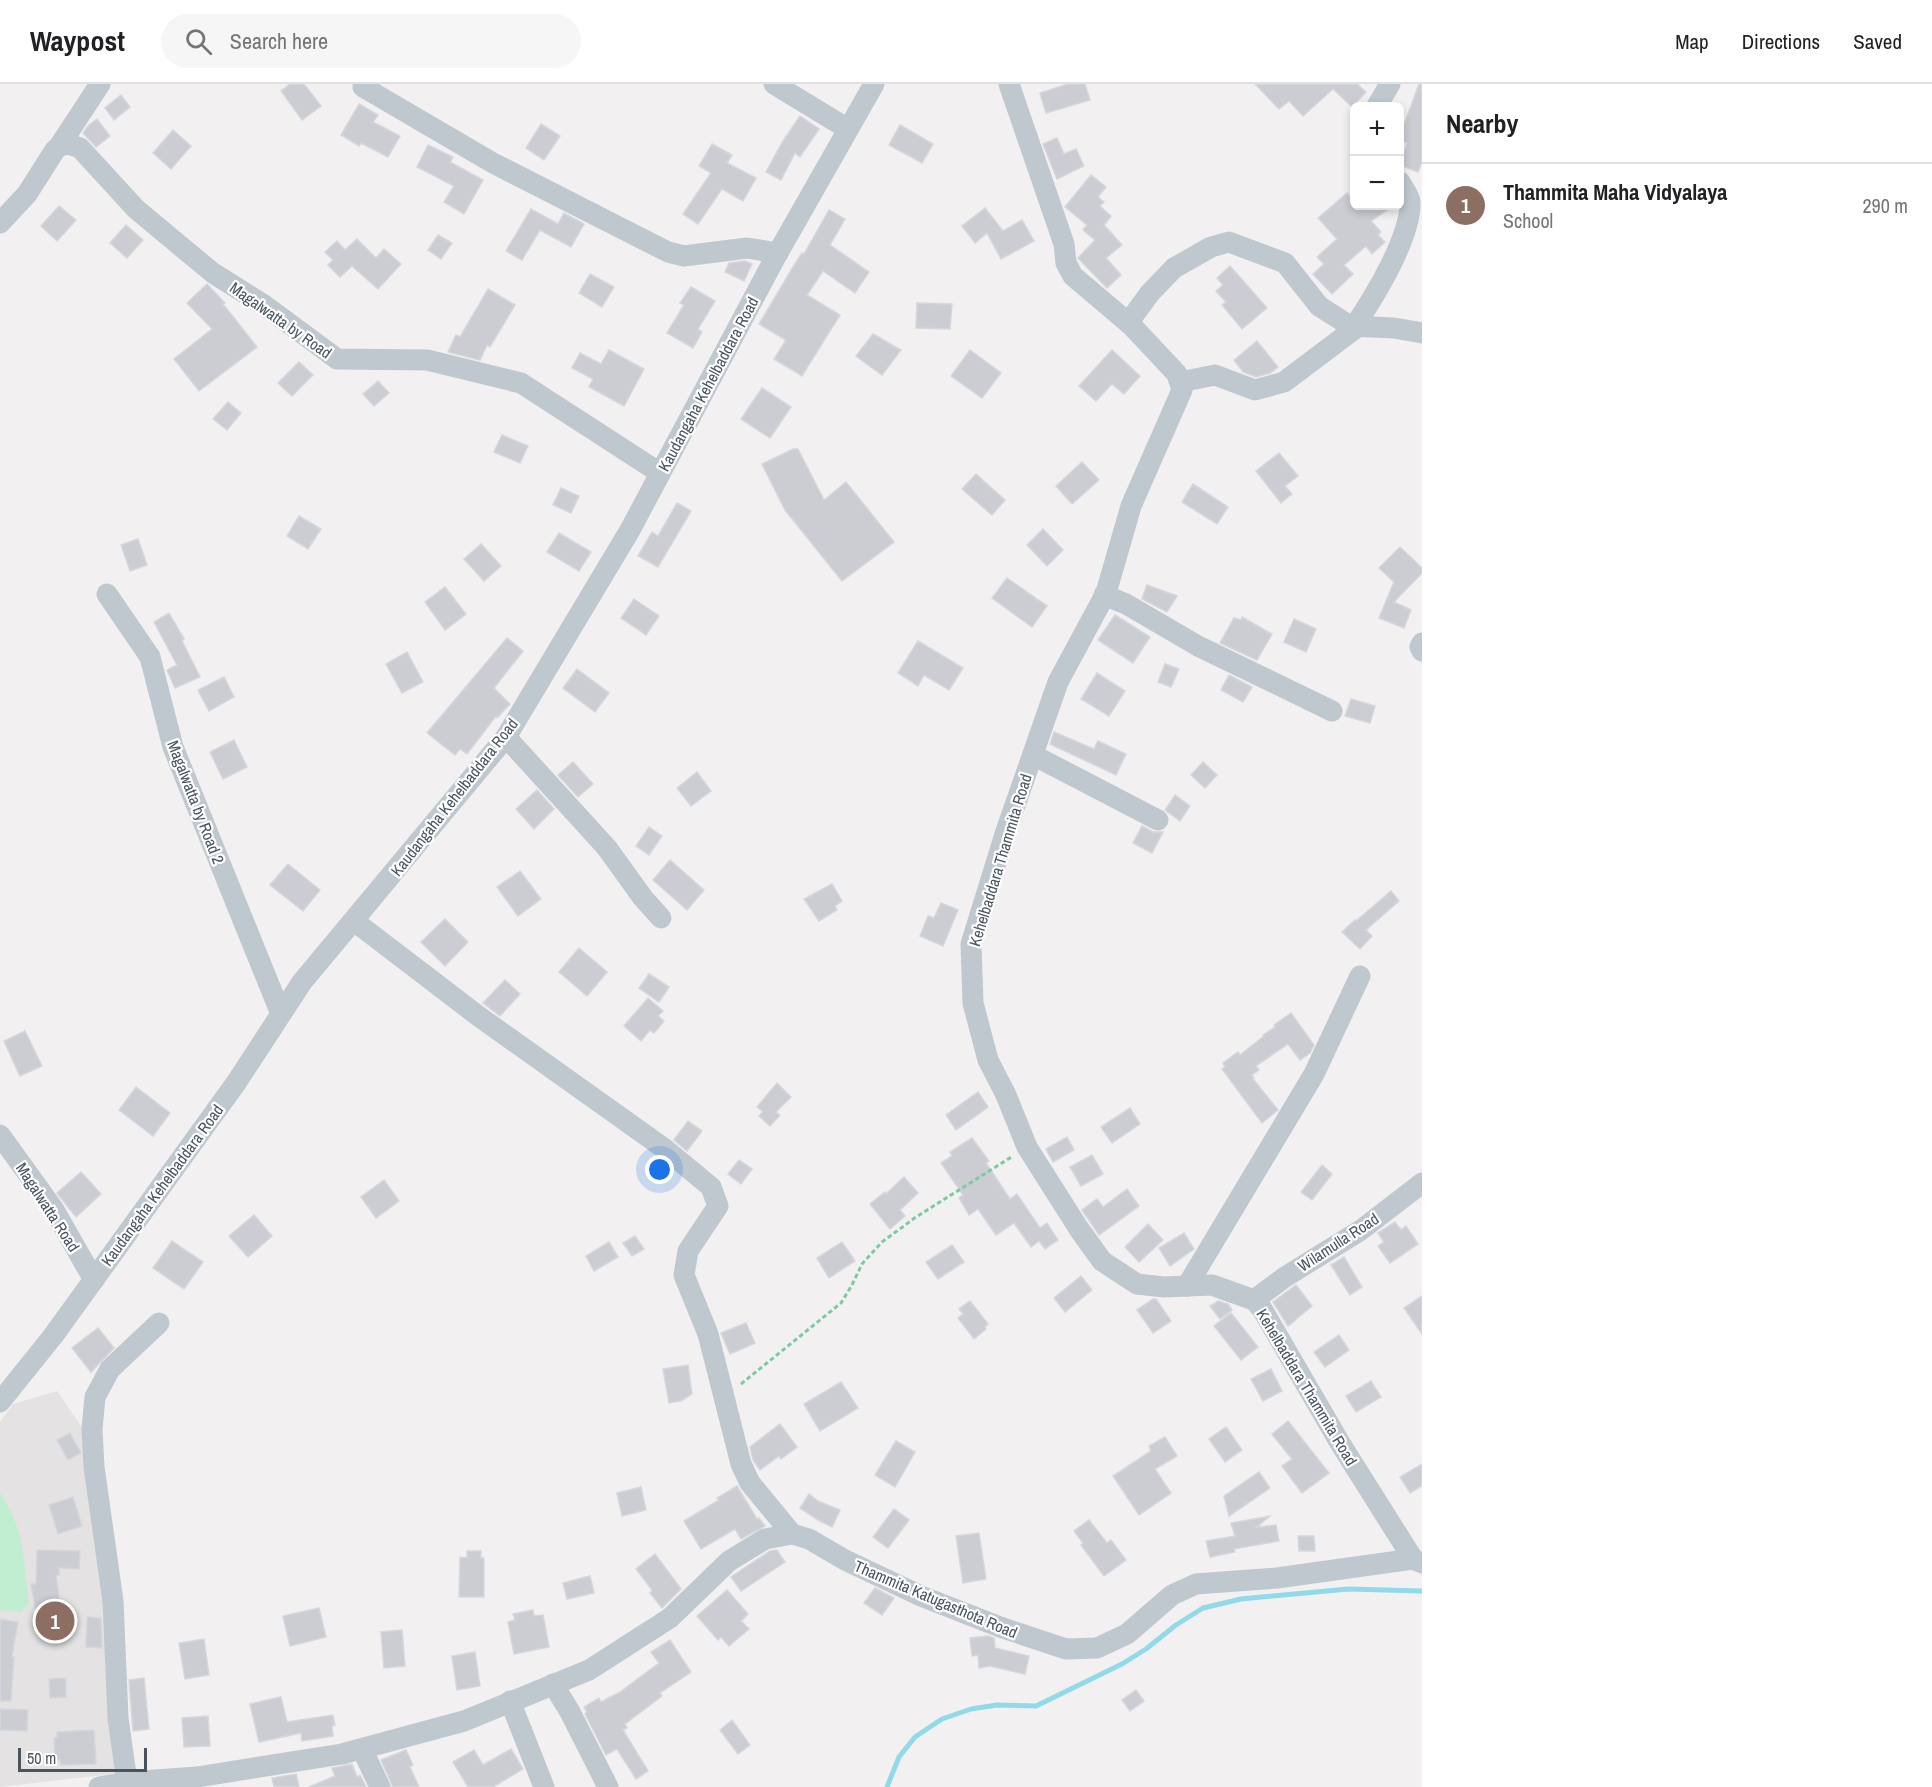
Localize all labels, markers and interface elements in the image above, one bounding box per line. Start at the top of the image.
search box [161,14,581,68]
text: Waypost [30,22,125,60]
icon: search [182,25,215,58]
text: Search here [230,26,328,56]
text: Map [1675,27,1709,56]
text: Directions [1742,27,1820,56]
text: Saved [1853,27,1902,56]
map controls [1350,102,1404,210]
button: + [1350,102,1404,156]
text: Nearby [1446,106,1518,141]
button: − [1350,156,1404,210]
text: Thammita Maha Vidyalaya [1503,177,1727,207]
text: 1 [1461,192,1470,219]
text: 290 m [1862,192,1908,219]
text: School [1503,207,1553,234]
street label: Magalwatta by Road [226,277,336,363]
street label: Kaudangaha Kehelbaddara Road [653,293,763,475]
street label: Kaudangaha Kehelbaddara Road [385,713,523,881]
street label: Magalwatta by Road 2 [162,737,230,867]
street label: Kehelbaddara Thammita Road [963,771,1037,949]
street label: Kaudangaha Kehelbaddara Road [96,1100,228,1270]
your location [645,1155,674,1184]
street label: Magalwatta Road [11,1158,85,1256]
street label: Wilamulla Road [1293,1208,1383,1276]
street label: Kehelbaddara Thammita Road [1251,1305,1363,1469]
street label: Thammita Katugasthota Road [851,1555,1021,1643]
pin: 1 [36,1598,74,1644]
scale bar [18,1745,147,1772]
text: 50 m [27,1747,56,1769]

